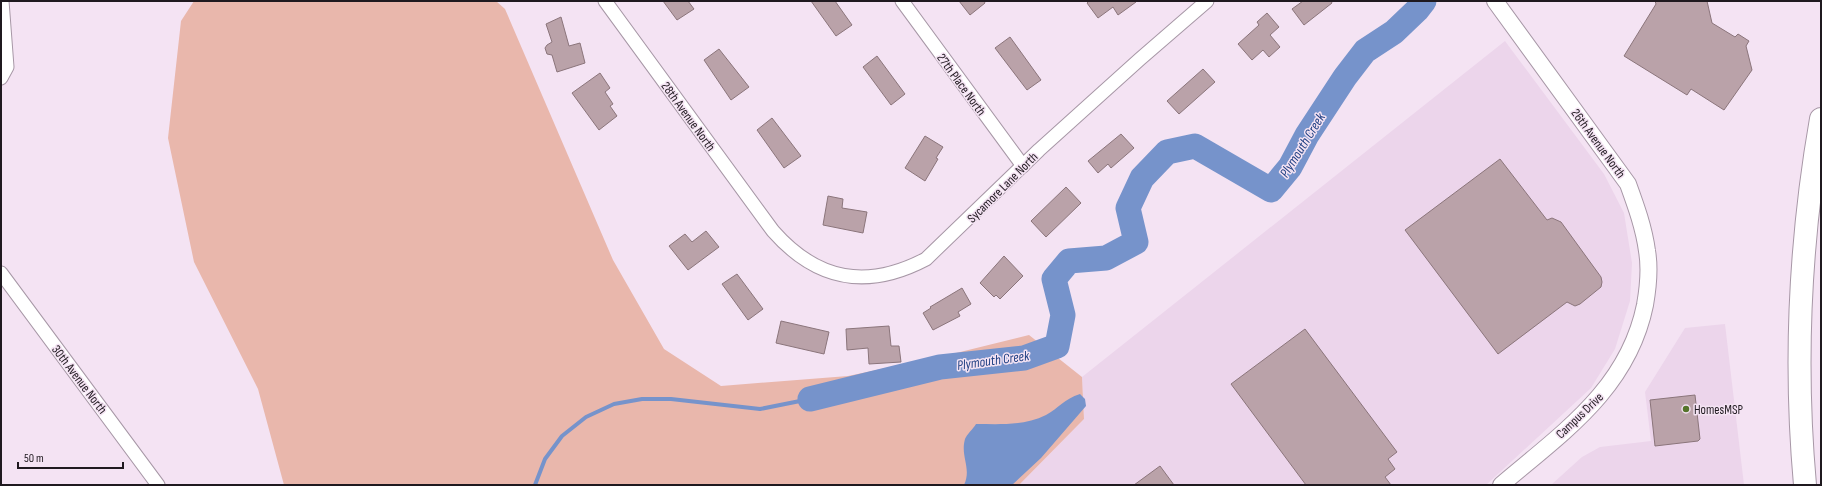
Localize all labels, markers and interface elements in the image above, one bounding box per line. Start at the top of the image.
street label: 27th Place North [933,50,989,119]
street label: 28th Avenue North [658,79,719,154]
street label: 26th Avenue North [1568,106,1629,181]
water label: Plymouth Creek [1276,109,1329,181]
street label: Sycamore Lane North [964,149,1041,226]
street label: 30th Avenue North [48,342,110,417]
water label: Plymouth Creek [956,347,1031,374]
street label: Campus Drive [1553,389,1607,442]
place label: HomesMSP [1694,402,1744,418]
marker: HomesMSP [1681,404,1691,414]
scale bar [18,444,123,470]
text: 50 m [24,451,44,466]

